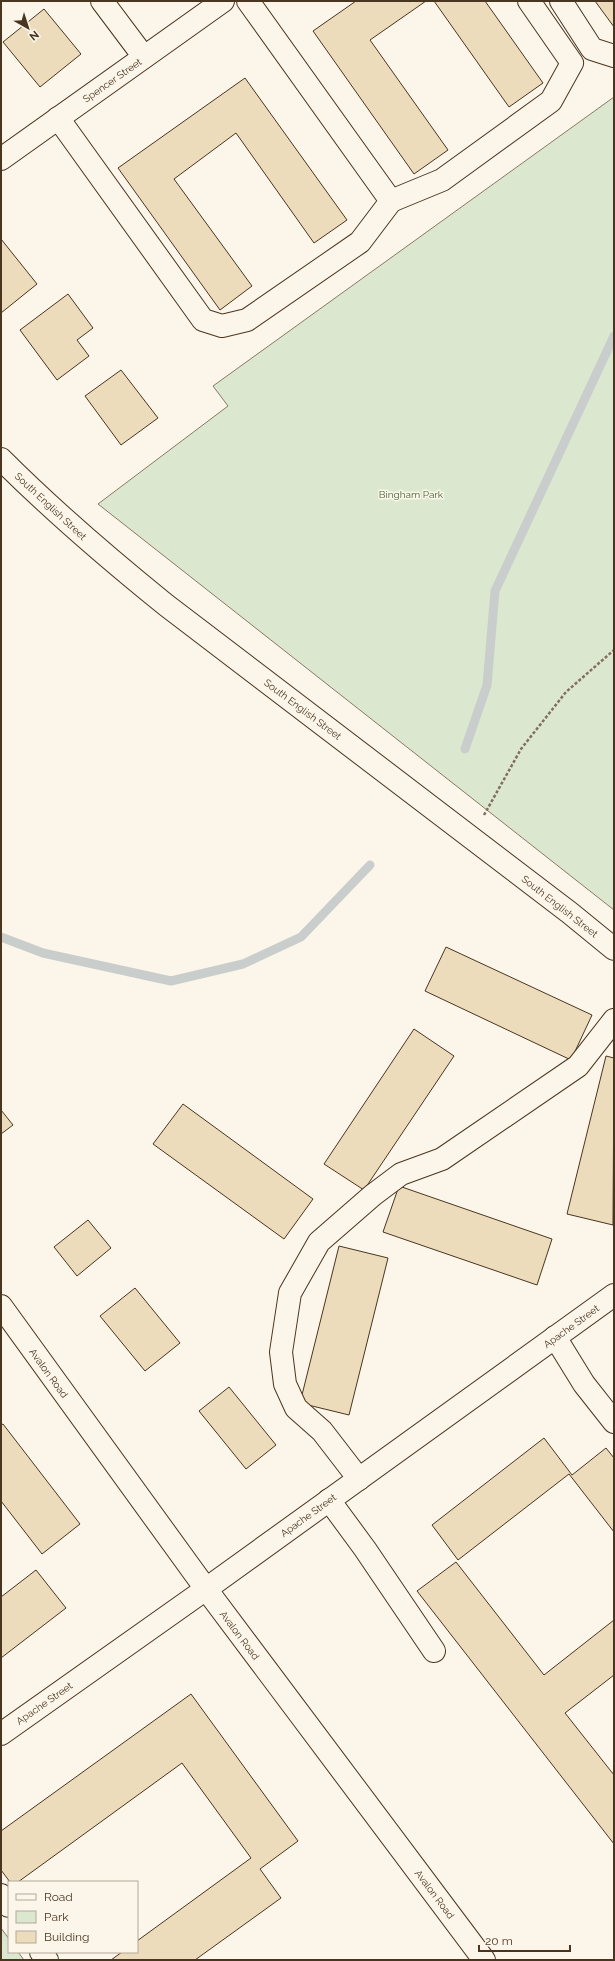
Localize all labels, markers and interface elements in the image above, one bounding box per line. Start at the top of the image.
north arrow [8,8,48,48]
text: N [27,28,41,43]
street label: Spencer Street [81,56,144,105]
street label: South English Street [13,470,89,543]
park label: Bingham Park [379,489,444,500]
street label: South English Street [262,677,344,742]
street label: South English Street [519,873,600,940]
street label: Apache Street [541,1302,602,1350]
street label: Avalon Road [27,1347,70,1400]
street label: Apache Street [278,1491,339,1539]
street label: Avalon Road [218,1609,261,1662]
street label: Apache Street [14,1680,75,1727]
street label: Avalon Road [413,1868,456,1921]
legend [8,1881,138,1953]
text: Road [44,1890,73,1904]
text: Park [44,1910,69,1924]
scale bar [479,1927,570,1953]
text: Building [44,1930,90,1944]
text: 20 m [485,1934,513,1948]

